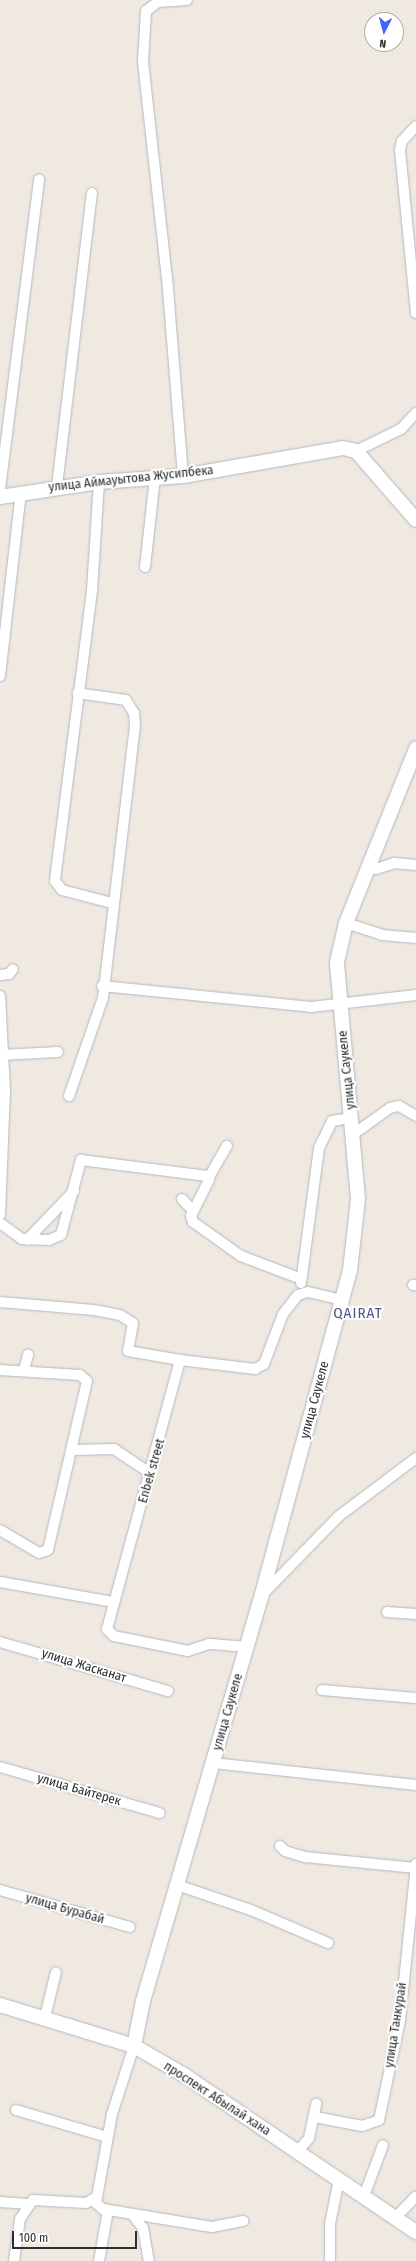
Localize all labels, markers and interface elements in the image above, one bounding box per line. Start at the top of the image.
north arrow [364,12,404,52]
text: N [379,37,387,50]
street label: улица Аймауытова Жусипбека [48,463,214,495]
street label: улица Саукеле [335,1030,359,1110]
district label: QAIRAT [333,1305,383,1323]
street label: улица Саукеле [297,1360,333,1440]
street label: Enbek street [135,1437,169,1505]
street label: улица Жасканат [40,1646,128,1686]
street label: улица Саукеле [210,1672,246,1752]
street label: улица Байтерек [35,1771,123,1809]
street label: улица Бурабай [24,1890,106,1928]
street label: улица Танкурай [382,1981,410,2069]
street label: проспект Абылай хана [161,2059,273,2139]
scale bar [14,2223,139,2249]
text: 100 m [19,2231,48,2245]

